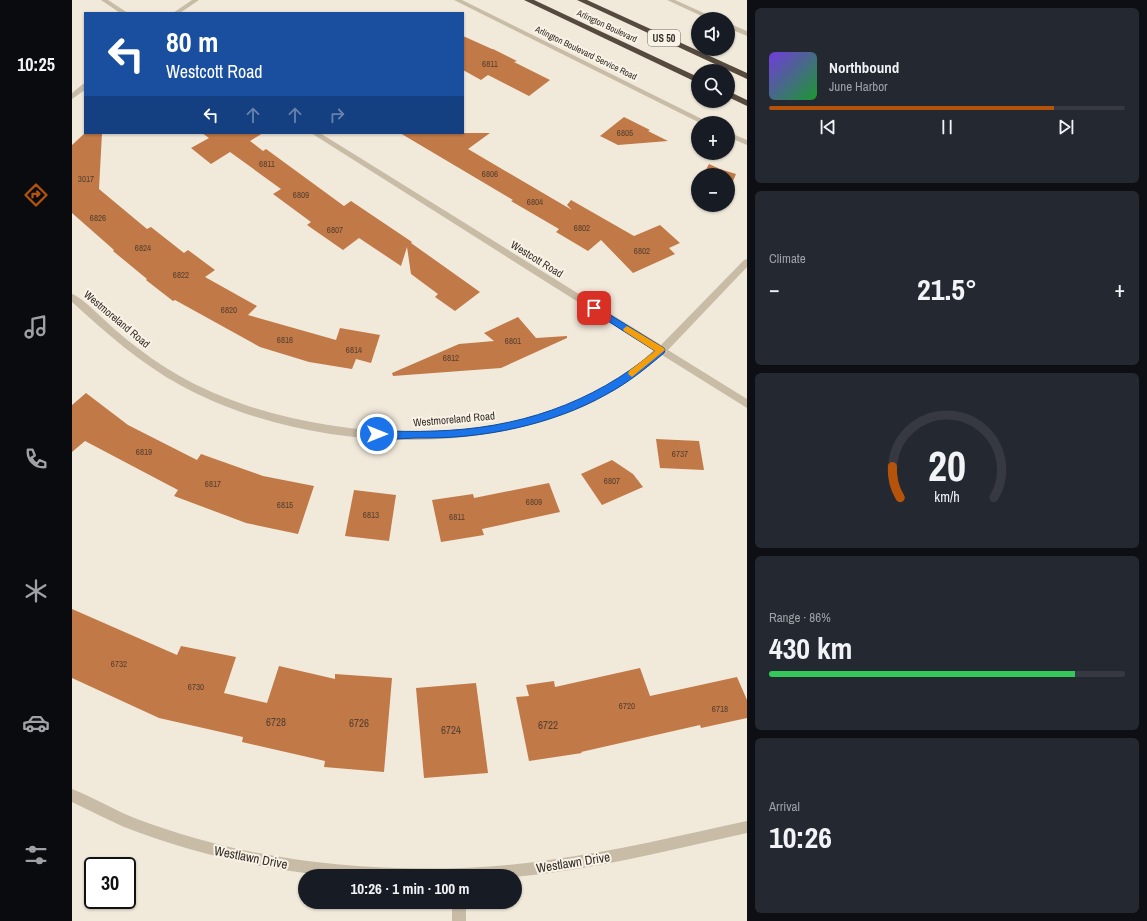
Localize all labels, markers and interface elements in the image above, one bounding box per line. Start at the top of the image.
street label: Arlington Boulevard [574,6,639,45]
map controls [691,12,735,212]
button: sound [691,12,735,56]
text: 80 m [166,23,218,61]
street label: Arlington Boulevard Service Road [532,23,639,83]
icon: left [100,28,152,80]
road number: US 50 [648,30,680,46]
text: 10:25 [17,52,55,77]
text: Northbound [829,57,899,78]
house number: 6811 [482,58,498,70]
text: Westcott Road [166,59,263,84]
button: search [691,64,735,108]
text: June Harbor [829,78,888,95]
icon: left [200,104,222,126]
icon: ahead [242,104,264,126]
icon: ahead [284,104,306,126]
icon: right [326,104,348,126]
button: + [691,116,735,160]
icon: previous [817,116,839,138]
icon: pause [936,116,958,138]
icon: next [1055,116,1077,138]
house number: 6805 [617,127,633,139]
house number: 6811 [259,158,275,170]
house number: 6806 [482,168,498,180]
button: − [691,168,735,212]
house number: 3017 [78,173,94,185]
icon: directions [22,181,50,209]
house number: 6809 [293,189,309,201]
house number: 6804 [527,196,543,208]
house number: 6826 [90,212,106,224]
house number: 6802 [574,222,590,234]
house number: 6807 [327,224,343,236]
street label: Westcott Road [508,237,566,281]
house number: 6824 [135,242,151,254]
house number: 6802 [634,245,650,257]
text: Climate [769,250,806,267]
house number: 6822 [173,269,189,281]
text: 21.5° [917,269,977,309]
text: − [769,274,780,304]
text: + [1114,274,1125,304]
street label: Westmoreland Road [81,287,153,351]
pin [577,291,611,325]
icon: arrive [583,297,605,319]
house number: 6820 [221,304,237,316]
icon: music [22,313,50,341]
house number: 6816 [277,334,293,346]
house number: 6801 [505,335,521,347]
house number: 6814 [346,344,362,356]
house number: 6812 [443,352,459,364]
street label: Westmoreland Road [413,408,495,430]
position arrow [356,413,398,455]
text: 20 [928,438,966,494]
icon: phone [22,445,50,473]
house number: 6819 [136,446,152,458]
house number: 6737 [672,448,688,460]
house number: 6807 [604,475,620,487]
house number: 6817 [205,478,221,490]
text: km/h [934,487,960,506]
house number: 6809 [526,496,542,508]
house number: 6815 [277,499,293,511]
house number: 6813 [363,509,379,521]
house number: 6811 [449,511,465,523]
icon: climate [22,577,50,605]
text: Range · 86% [769,609,831,626]
text: 430 km [769,628,852,668]
house number: 6732 [111,658,127,670]
house number: 6730 [188,681,204,693]
house number: 6720 [619,700,635,712]
house number: 6718 [712,703,728,715]
icon: car [22,709,50,737]
house number: 6728 [266,715,286,729]
house number: 6726 [349,716,369,730]
house number: 6722 [538,718,558,732]
house number: 6724 [441,723,461,737]
text: Arrival [769,798,800,815]
text: 10:26 [769,817,832,857]
icon: filters [22,841,50,869]
street label: Westlawn Drive [213,842,289,873]
street label: Westlawn Drive [535,848,611,877]
speed limit sign: 30 [84,857,136,909]
text: 10:26 · 1 min · 100 m [351,878,469,899]

